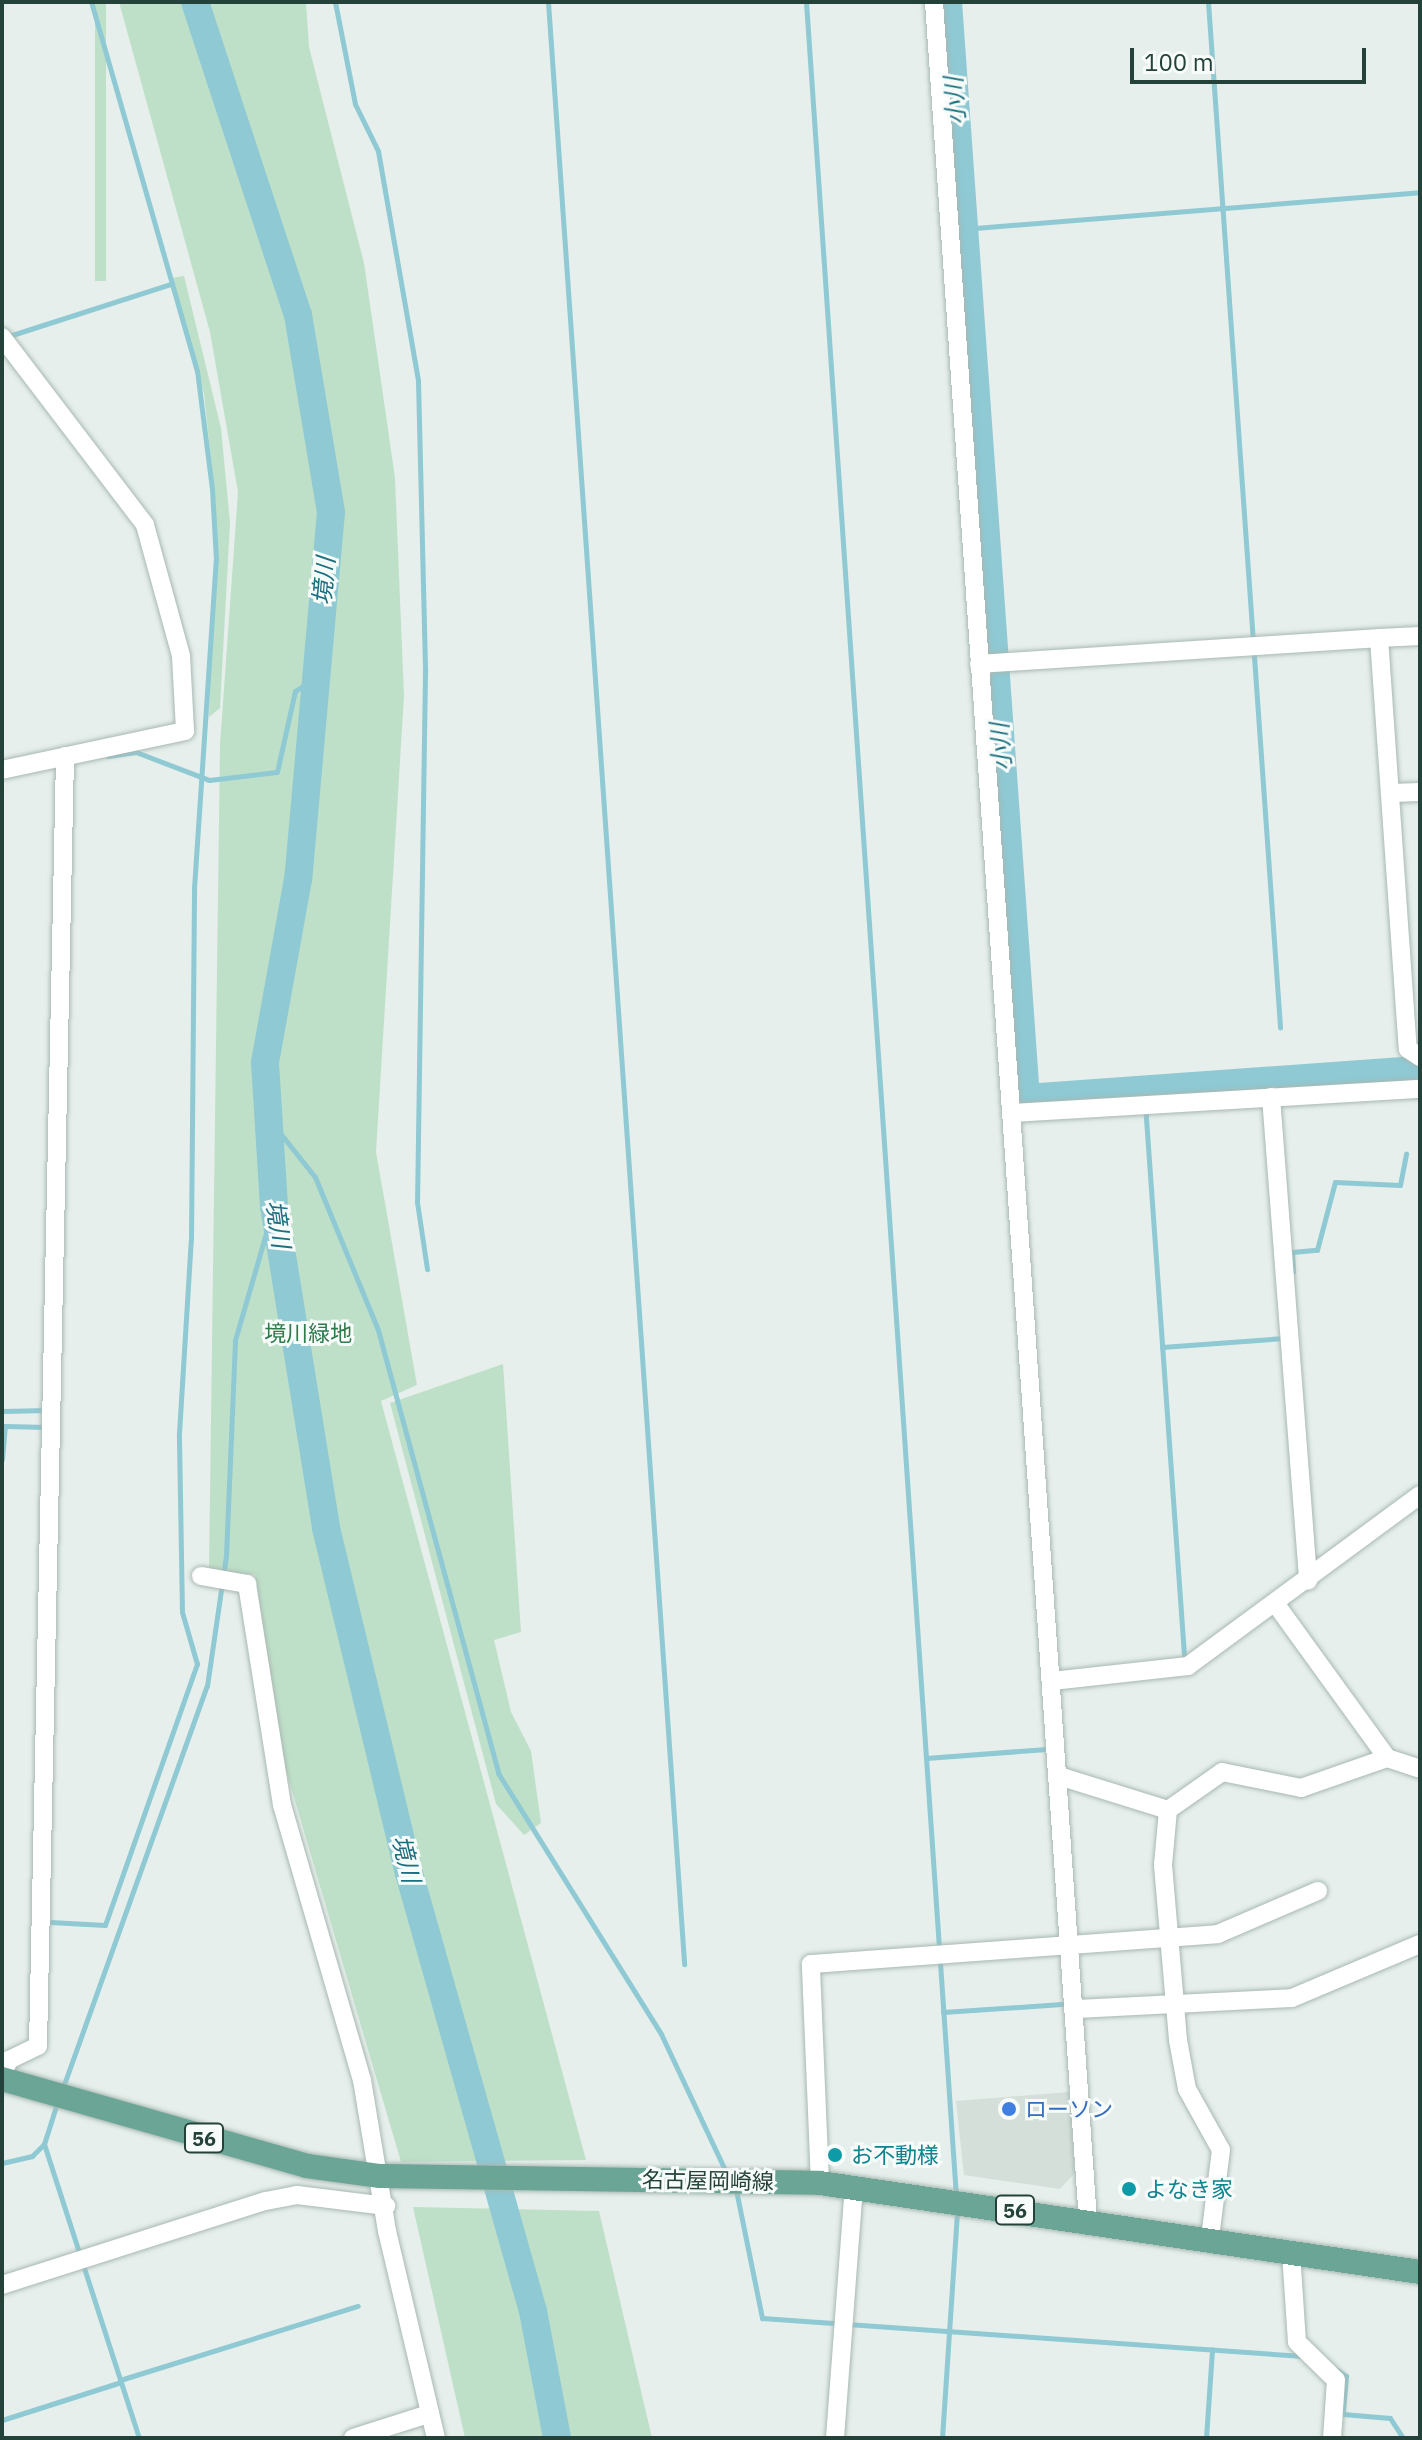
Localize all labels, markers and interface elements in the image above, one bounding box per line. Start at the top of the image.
scale bar [1134,32,1370,82]
text: 100 m [1144,46,1214,78]
water label: 小川 [939,76,971,126]
water label: 境川 [308,556,340,606]
water label: 小川 [985,722,1017,772]
water label: 境川 [260,1198,296,1250]
park label: 境川緑地 [264,1320,352,1346]
water label: 境川 [386,1832,426,1886]
place label: ローソン [1025,2096,1113,2122]
marker: ローソン [1000,2100,1018,2118]
road number: 56 [184,2122,224,2154]
place label: お不動様 [851,2142,939,2168]
marker: お不動様 [826,2146,844,2164]
street label: 名古屋岡崎線 [642,2166,774,2194]
place label: よなき家 [1145,2176,1233,2202]
marker: よなき家 [1120,2180,1138,2198]
road number: 56 [995,2194,1035,2226]

